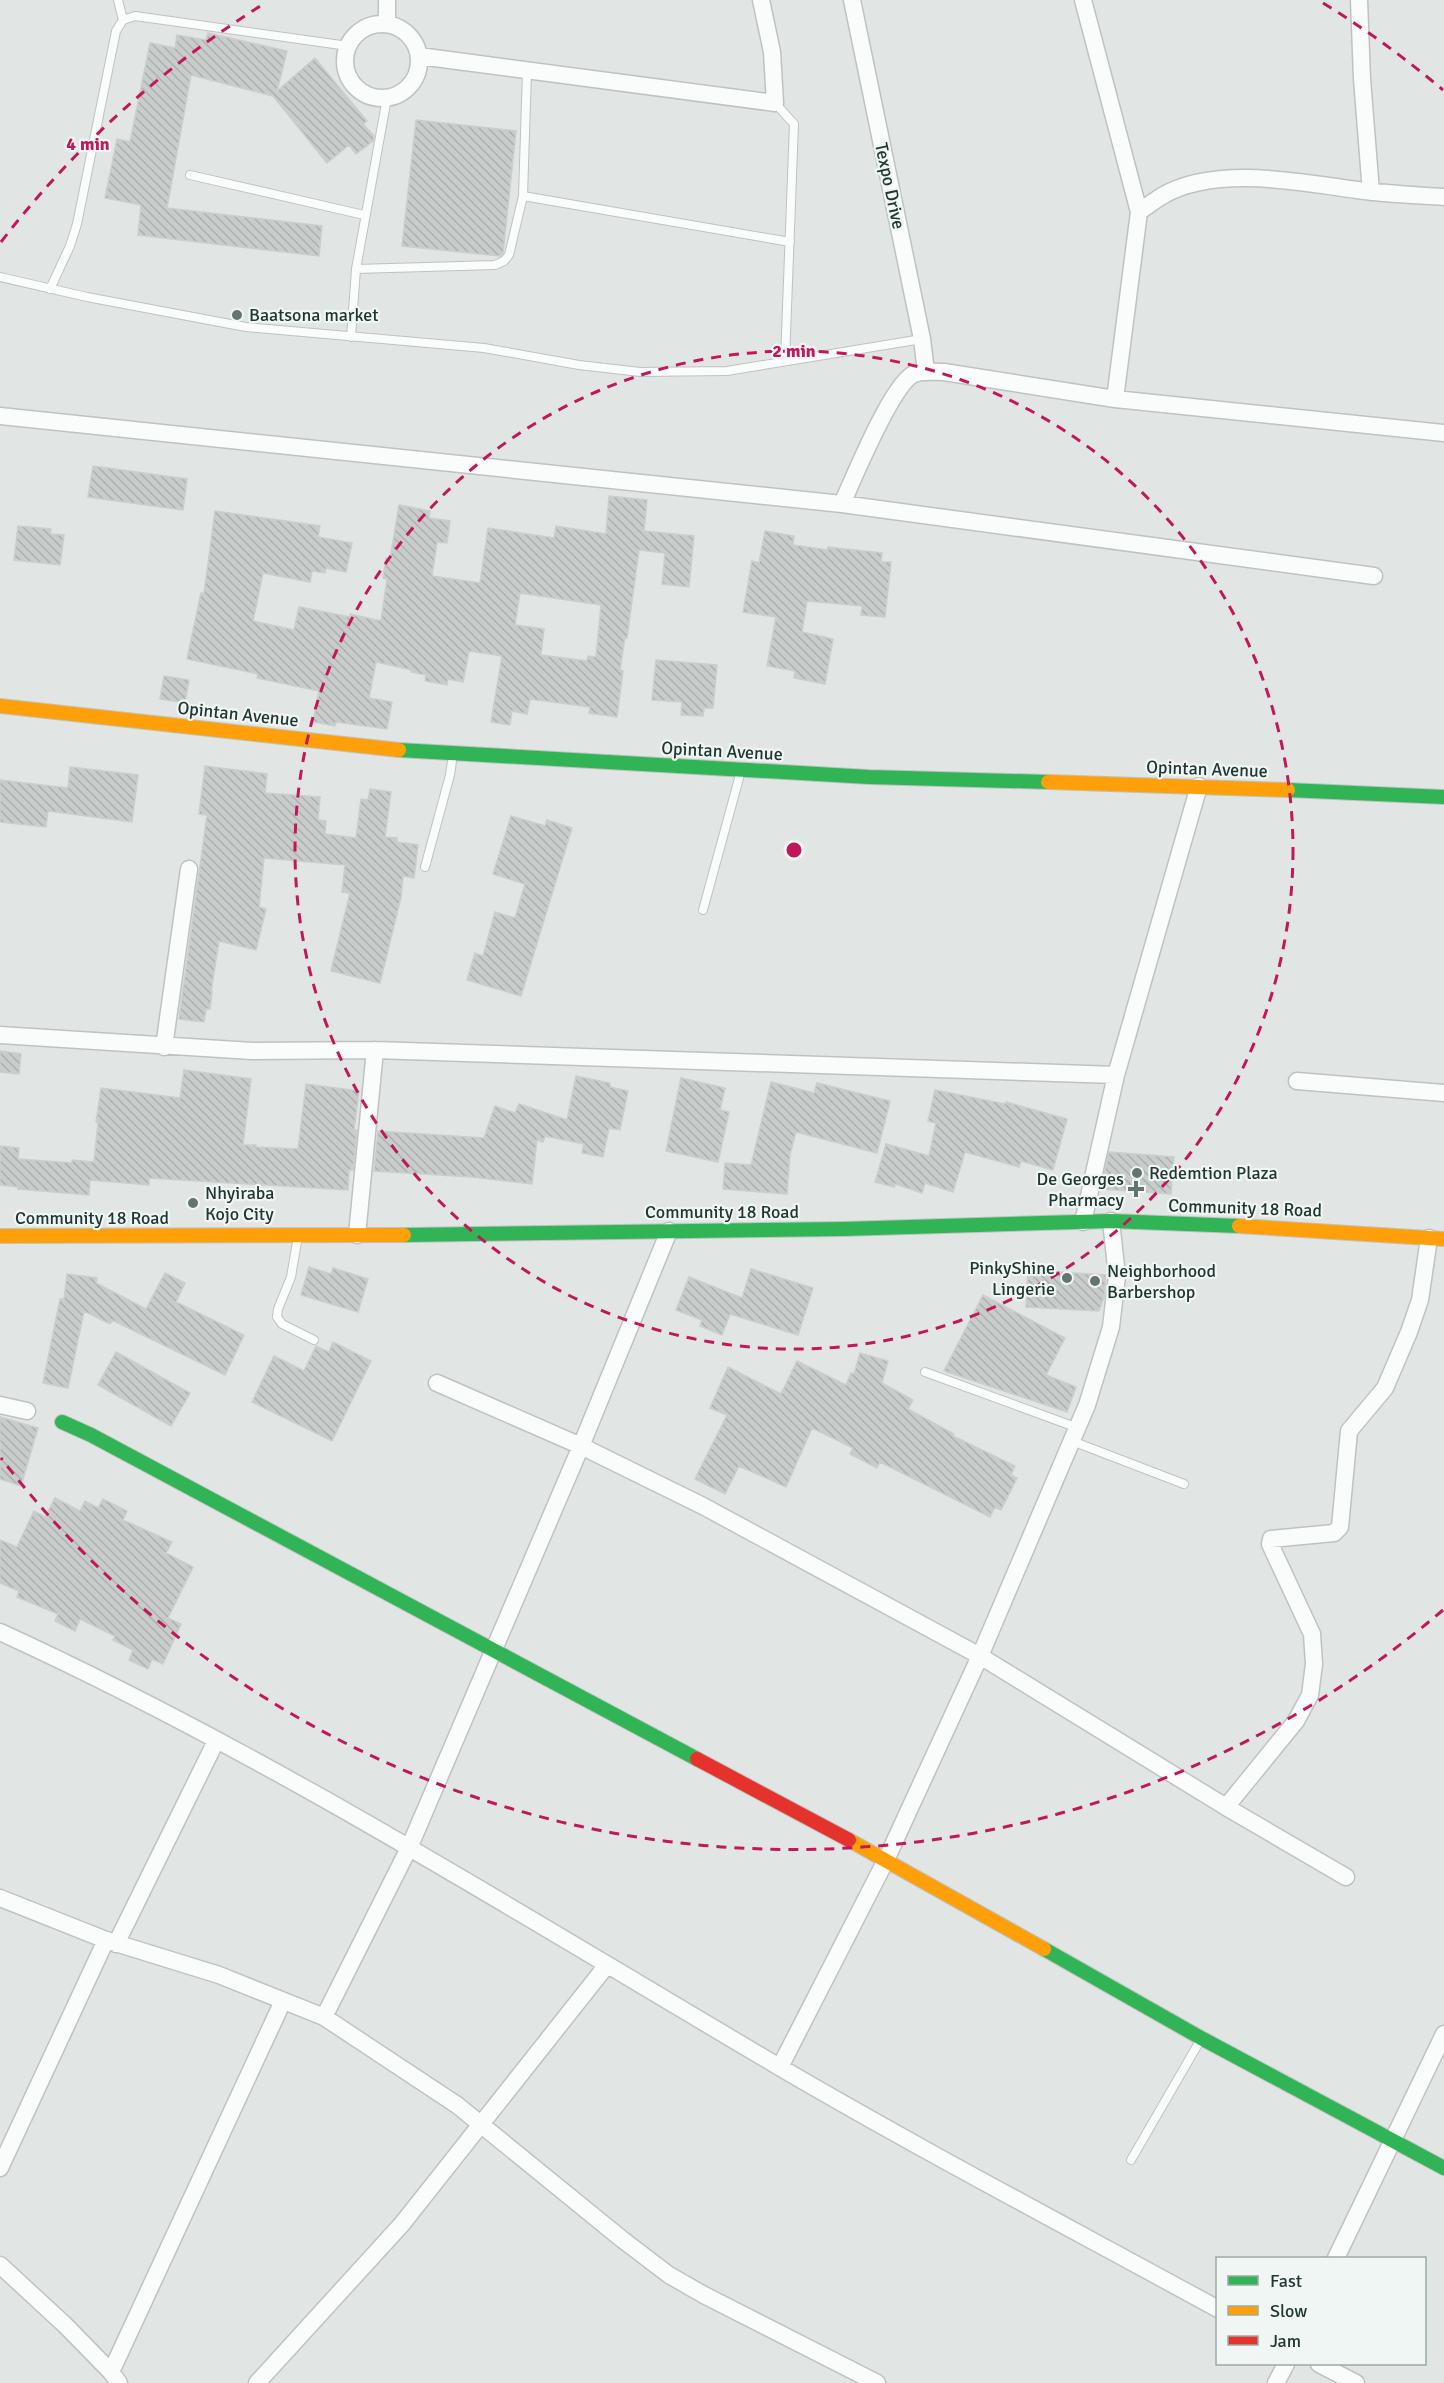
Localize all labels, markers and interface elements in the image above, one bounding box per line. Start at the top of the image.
text: 4 min [66,133,110,155]
street label: Texpo Drive [870,141,910,231]
place label: Baatsona market [249,304,378,326]
marker: Baatsona market [230,308,244,322]
text: 2 min [772,340,816,362]
street label: Opintan Avenue [176,697,300,731]
street label: Opintan Avenue [661,737,783,765]
street label: Opintan Avenue [1146,756,1268,782]
centre of rings [784,840,804,860]
place label: Redemtion Plaza [1149,1162,1278,1184]
marker: Redemtion Plaza [1130,1166,1144,1180]
place label: De Georges Pharmacy [1037,1168,1125,1211]
place label: Nhyiraba Kojo City [205,1182,274,1225]
marker: De Georges Pharmacy [1129,1182,1143,1196]
street label: Community 18 Road [1168,1194,1322,1222]
marker: Nhyiraba Kojo City [186,1196,200,1210]
street label: Community 18 Road [645,1201,799,1223]
street label: Community 18 Road [15,1207,169,1229]
place label: PinkyShine Lingerie [969,1257,1055,1300]
place label: Neighborhood Barbershop [1107,1260,1216,1303]
marker: PinkyShine Lingerie [1060,1271,1074,1285]
marker: Neighborhood Barbershop [1088,1274,1102,1288]
legend [1216,2257,1426,2365]
text: Fast [1270,2270,1302,2292]
text: Slow [1270,2300,1307,2322]
text: Jam [1270,2330,1301,2352]

